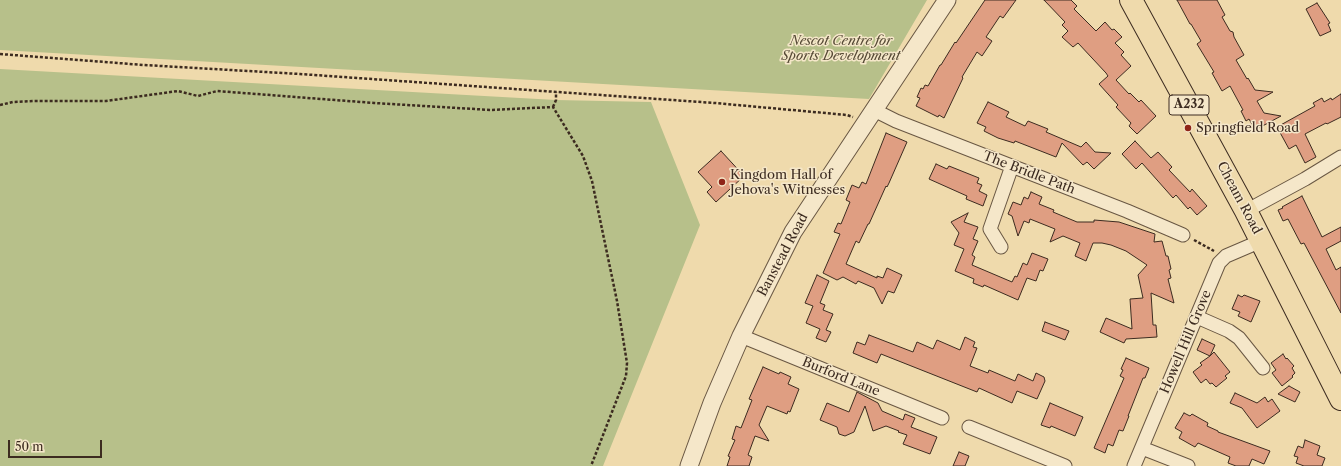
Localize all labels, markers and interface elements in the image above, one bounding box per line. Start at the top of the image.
park label: Nescot Centre for Sports Development [782,33,900,64]
road number: A232 [1169,95,1209,115]
place label: Springfield Road [1196,120,1299,136]
marker: Springfield Road [1183,123,1193,133]
street label: The Bridle Path [981,148,1077,198]
street label: Cheam Road [1213,159,1265,237]
place label: Kingdom Hall of Jehova's Witnesses [730,167,845,198]
marker: Kingdom Hall of Jehova's Witnesses [717,177,727,187]
street label: Banstead Road [755,211,811,299]
street label: Howell Hill Grove [1157,288,1215,396]
street label: Burford Lane [800,354,882,400]
scale bar [10,432,104,458]
text: 50 m [15,439,44,454]

